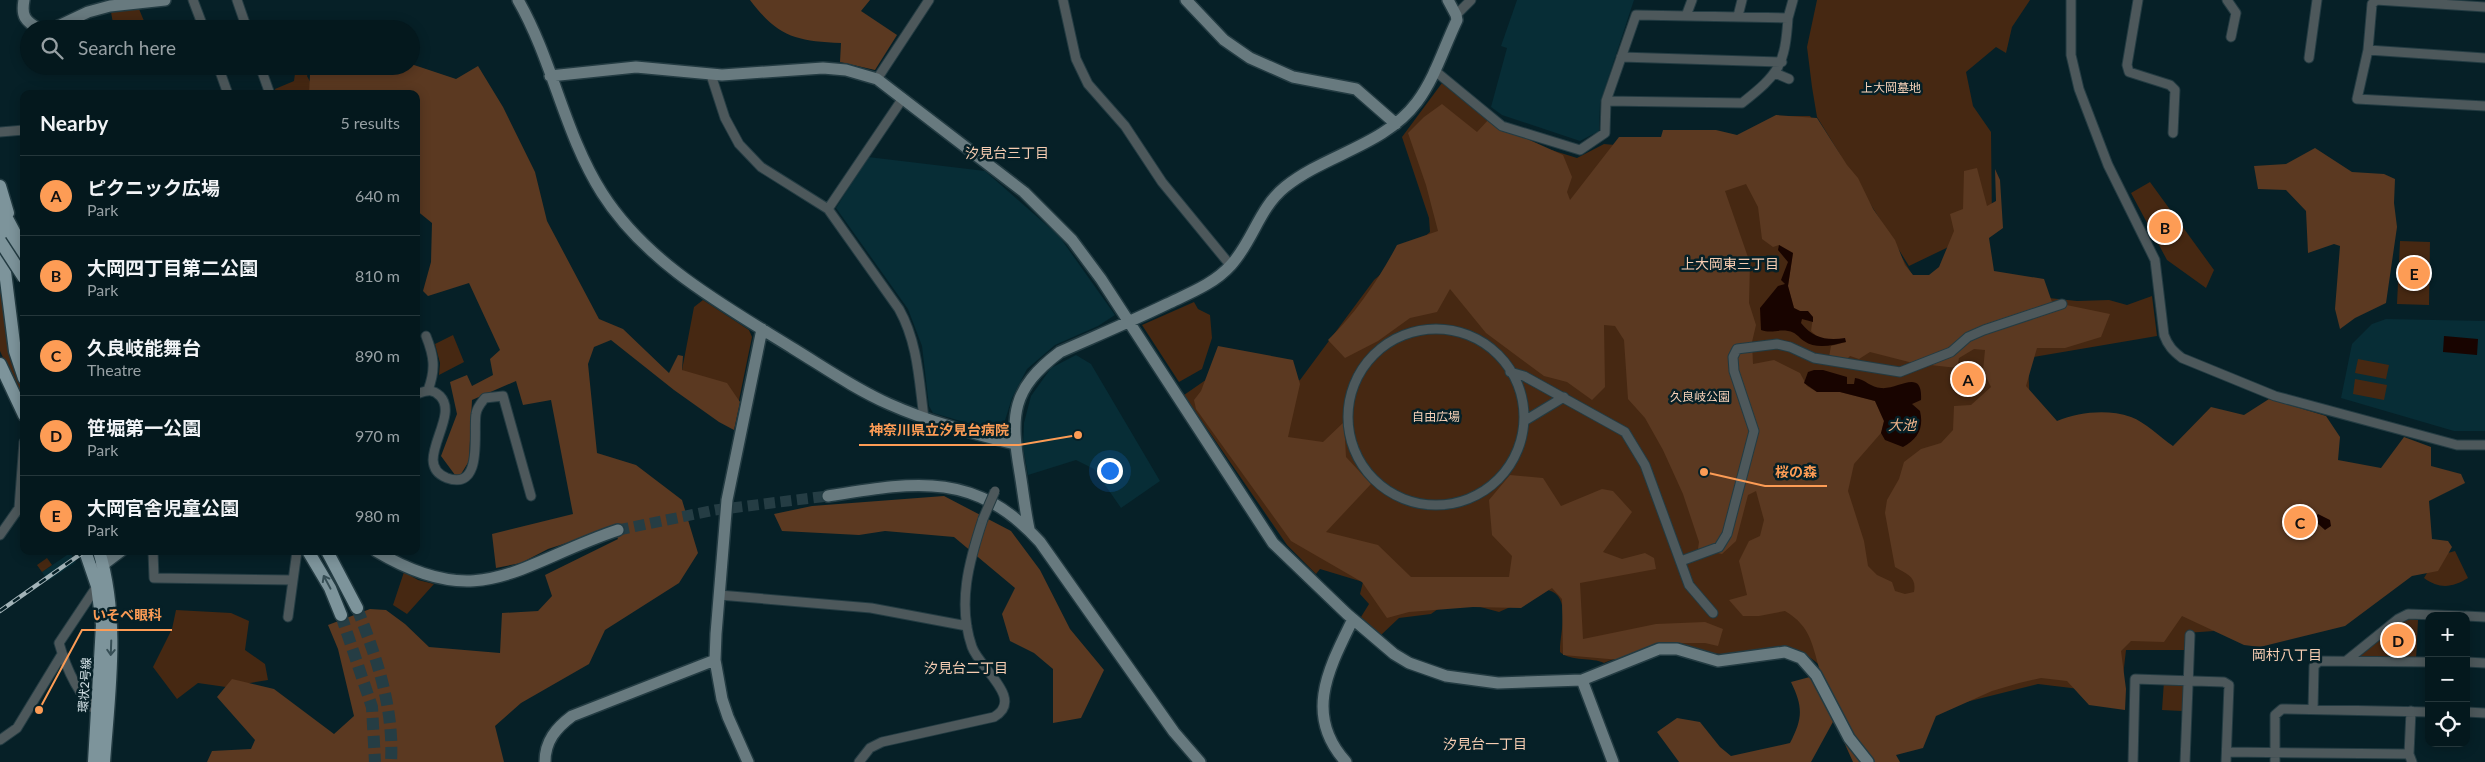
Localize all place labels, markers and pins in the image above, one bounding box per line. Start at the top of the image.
pin: B [2149,208,2181,246]
pin: E [2398,254,2430,292]
pin: A [1952,360,1984,398]
callout: 神奈川県立汐見台病院 [859,416,1019,445]
callout: 桜の森 [1765,457,1827,486]
pin: C [2284,503,2316,541]
callout: いそべ眼科 [82,601,172,630]
pin: D [2382,621,2414,659]

